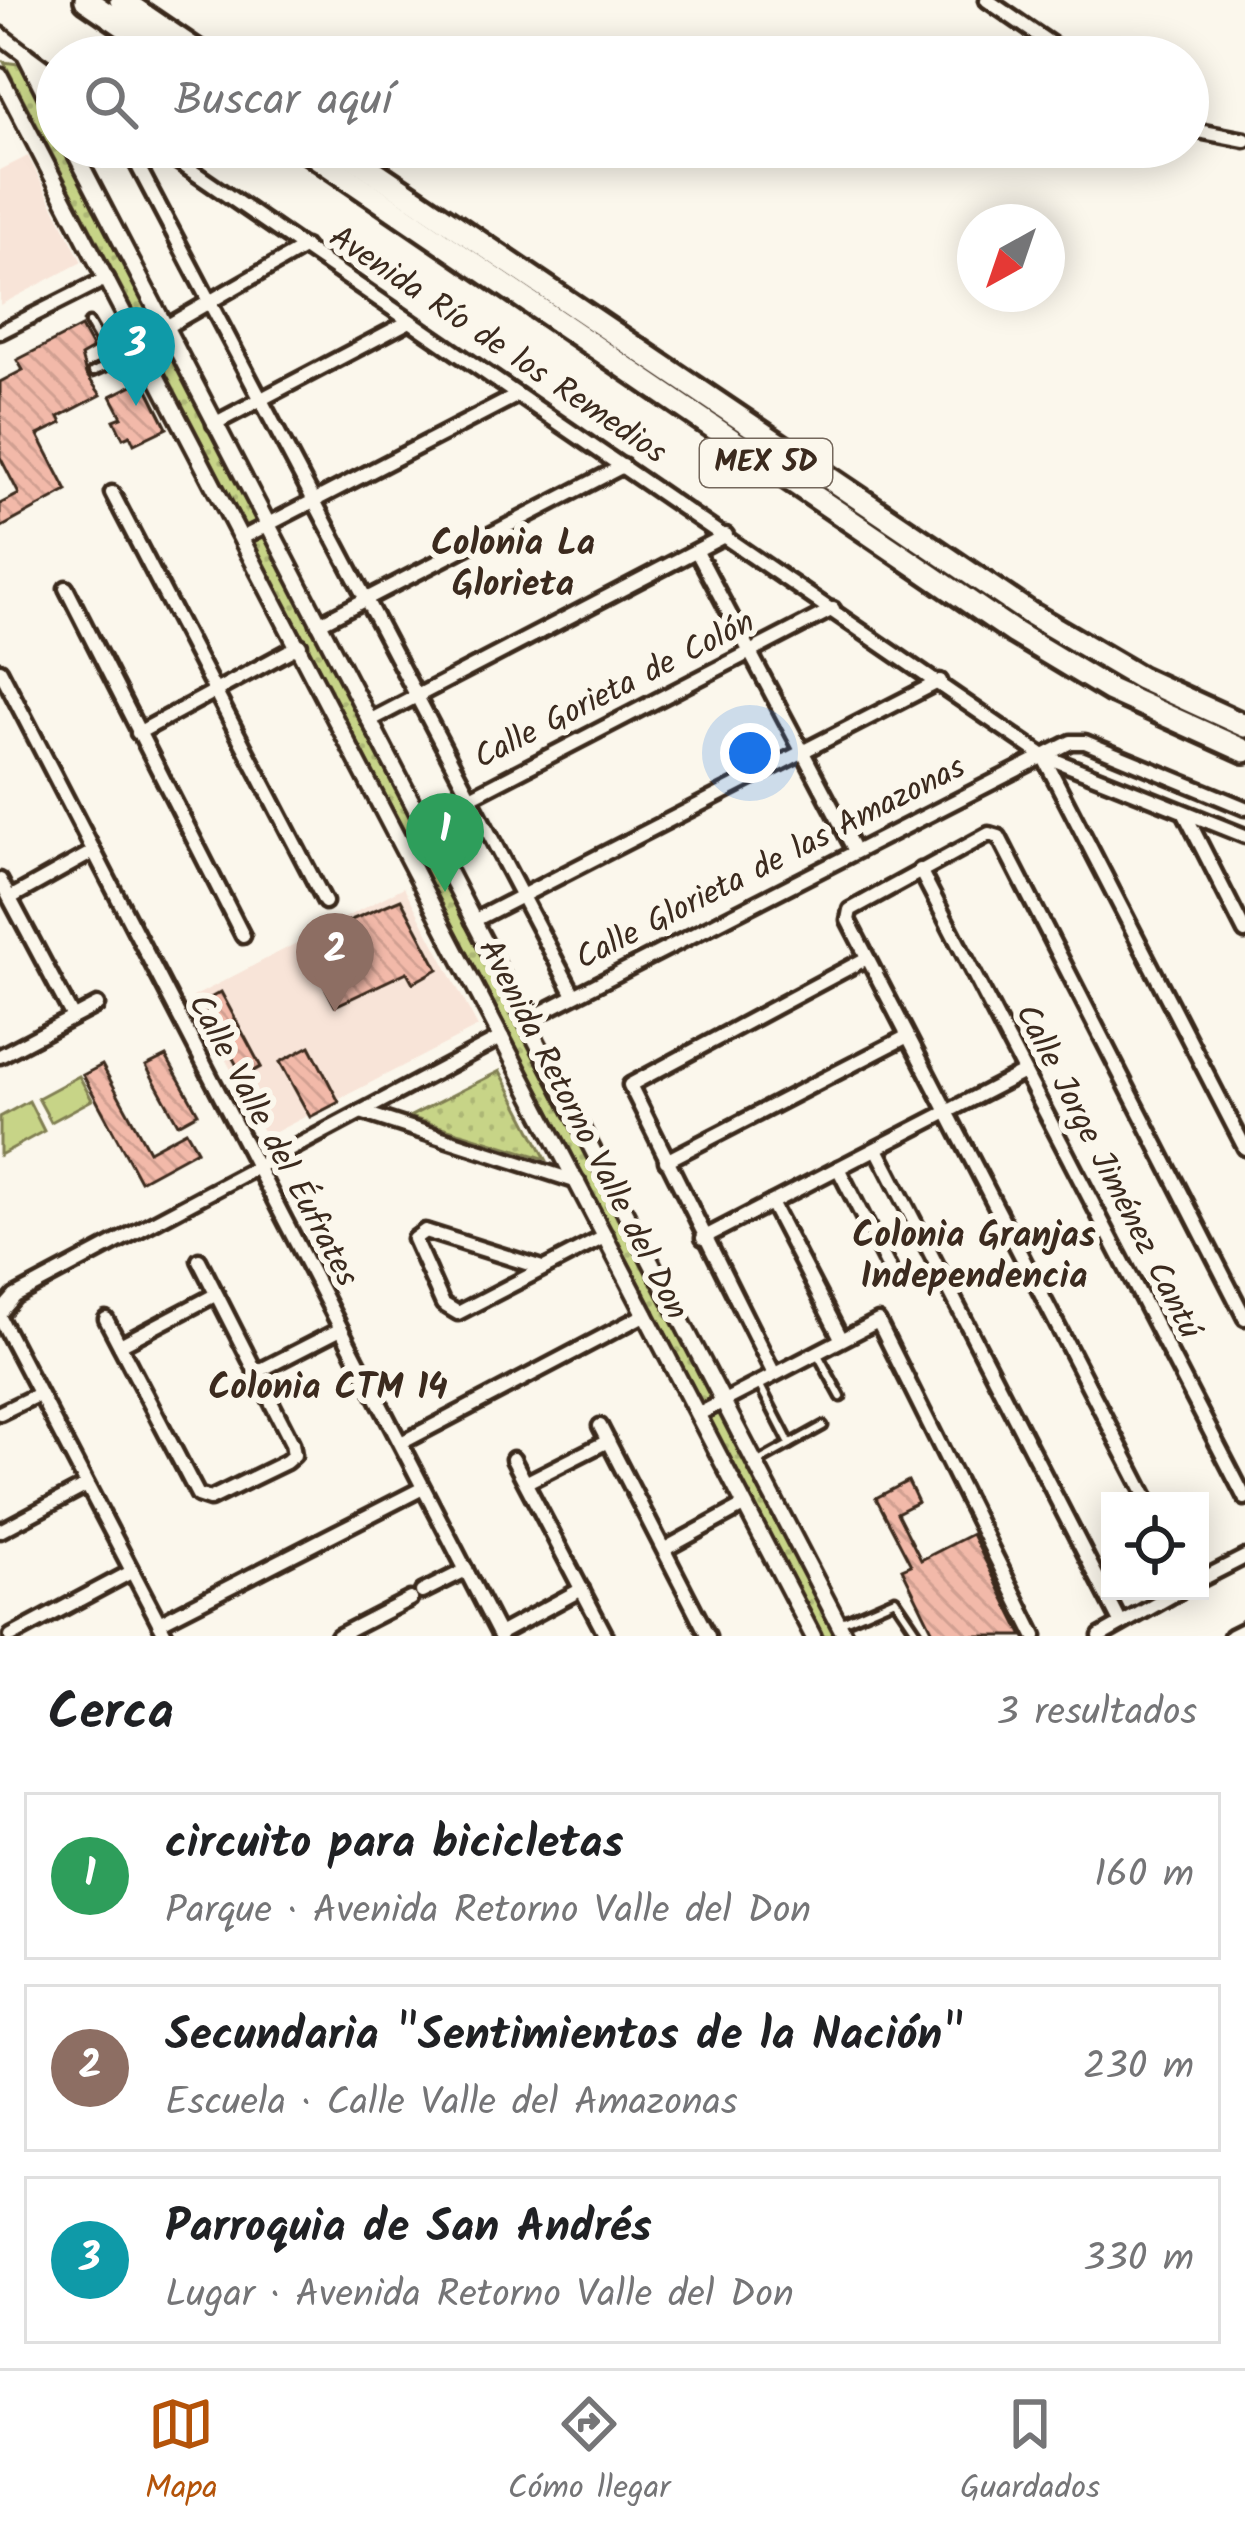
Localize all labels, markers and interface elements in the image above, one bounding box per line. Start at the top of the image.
search box [36,36,1209,168]
text: Buscar aquí [174,66,392,138]
icon: search [78,69,144,135]
north arrow [957,204,1065,312]
street label: Avenida Río de los Remedios [317,213,677,479]
pin: 3 [97,307,175,406]
road number: MEX 5D [700,439,832,487]
district label: Colonia La Glorieta [431,516,595,614]
street label: Calle Gorieta de Colón [465,597,765,785]
your location [720,723,780,783]
street label: Calle Glorieta de las Amazonas [567,742,975,986]
pin: 1 [406,793,484,892]
pin: 2 [296,913,374,1012]
street label: Avenida Retorno Valle del Don [463,930,701,1330]
street label: Calle Valle del Éufrates [172,985,372,1297]
street label: Calle Jorge Jiménez Cantú [999,995,1215,1349]
district label: Colonia Granjas Independencia [852,1208,1096,1306]
district label: Colonia CTM 14 [208,1360,448,1417]
map controls [1101,1492,1209,1600]
button: locate [1101,1492,1209,1600]
text: Cerca [48,1674,174,1755]
text: 3 resultados [997,1683,1197,1745]
text: circuito para bicicletas [165,1809,624,1881]
text: 1 [84,1845,96,1907]
text: 160 m [1094,1845,1194,1907]
text: Parque · Avenida Retorno Valle del Don [165,1881,811,1943]
text: Secundaria "Sentimientos de la Nación" [165,2001,964,2073]
text: 2 [79,2037,101,2099]
text: 230 m [1083,2037,1194,2099]
text: Escuela · Calle Valle del Amazonas [165,2073,738,2135]
text: Parroquia de San Andrés [165,2193,652,2265]
text: 3 [79,2229,101,2291]
text: 330 m [1083,2229,1194,2291]
text: Lugar · Avenida Retorno Valle del Don [165,2265,794,2327]
tab: Mapa [145,2391,218,2516]
tab: Cómo llegar [508,2391,670,2516]
tab: Guardados [960,2391,1100,2516]

